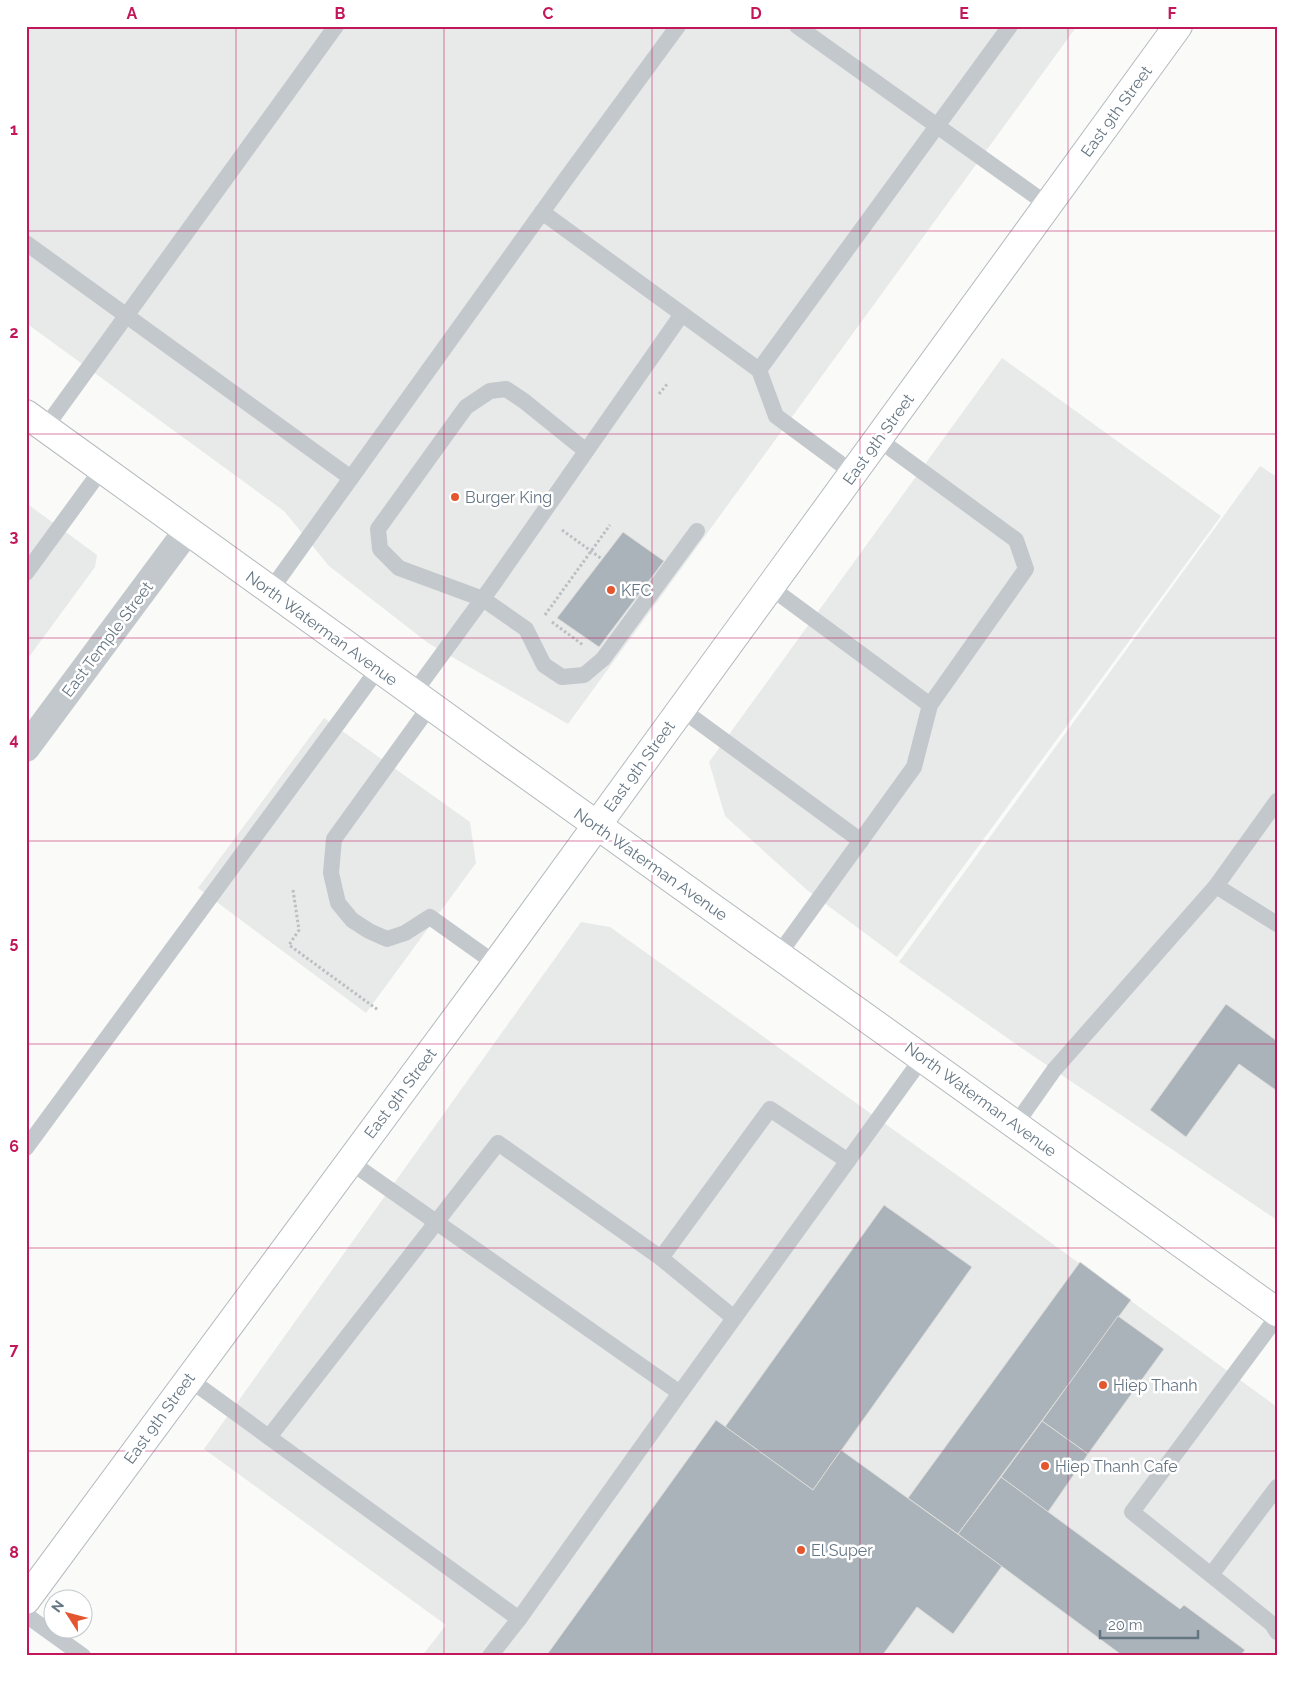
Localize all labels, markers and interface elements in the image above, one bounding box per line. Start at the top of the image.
text: A [127,4,138,23]
text: B [335,4,346,23]
text: C [543,4,554,23]
text: D [750,4,762,23]
text: E [959,4,969,23]
text: F [1167,4,1177,23]
street label: East 9th Street [1077,61,1156,161]
text: 1 [10,120,18,139]
text: 2 [9,323,19,342]
street label: East 9th Street [839,389,918,489]
place label: Burger King [465,488,552,507]
marker: Burger King [449,491,461,503]
text: 3 [10,527,19,546]
street label: North Waterman Avenue [242,567,401,690]
street label: East Temple Street [58,577,157,701]
place label: KFC [621,581,651,600]
marker: KFC [605,584,617,596]
street label: East 9th Street [600,716,679,816]
text: 4 [9,730,19,749]
street label: North Waterman Avenue [570,804,731,925]
text: 5 [10,933,19,952]
street label: North Waterman Avenue [901,1038,1060,1161]
street label: East 9th Street [360,1044,441,1142]
text: 6 [9,1137,19,1156]
text: 7 [10,1340,19,1359]
street label: East 9th Street [120,1368,199,1468]
place label: Hiep Thanh [1113,1376,1198,1395]
marker: Hiep Thanh [1097,1379,1109,1391]
place label: Hiep Thanh Cafe [1055,1457,1178,1476]
marker: Hiep Thanh Cafe [1039,1460,1051,1472]
place label: El Super [811,1541,873,1560]
text: 8 [9,1543,19,1562]
marker: El Super [795,1544,807,1556]
north arrow [42,1590,92,1640]
text: N [48,1597,67,1615]
scale bar [1100,1607,1198,1639]
text: 20 m [1108,1616,1143,1634]

